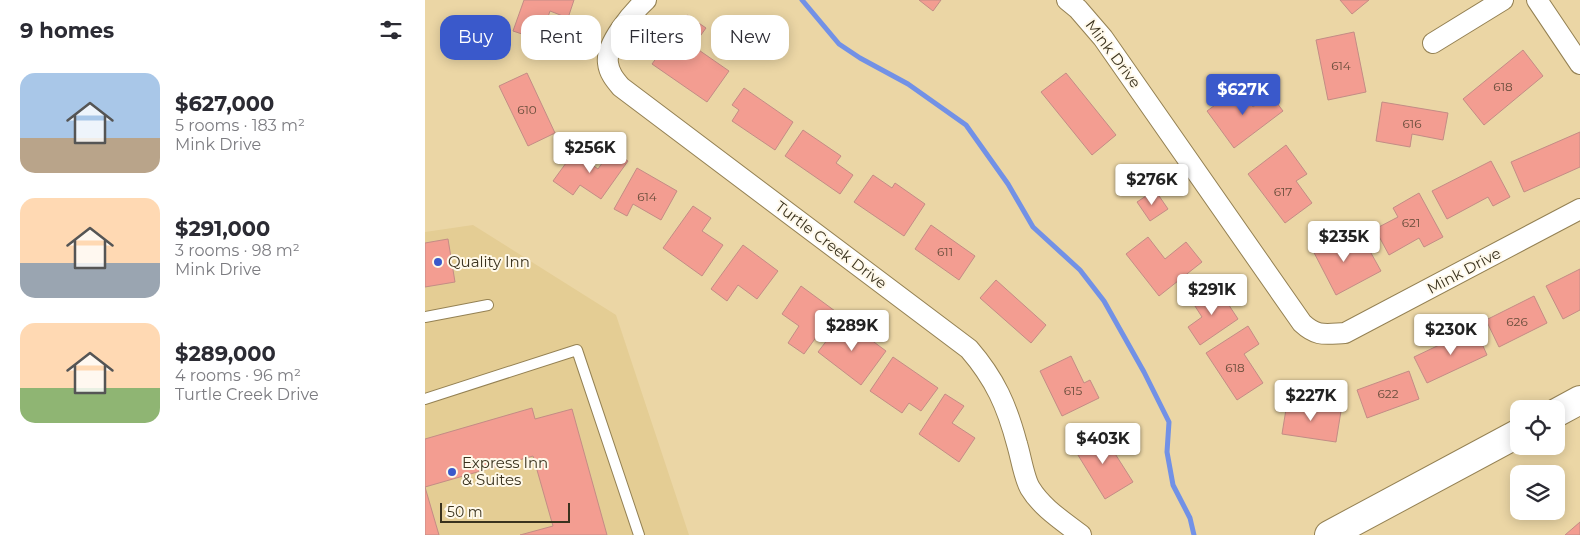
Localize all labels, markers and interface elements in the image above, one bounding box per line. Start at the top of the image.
chip: Buy [440,15,511,60]
chip: Rent [521,15,601,60]
chip: Filters [611,15,701,60]
chip: New [711,15,789,60]
icon: filters [377,16,405,44]
street label: Mink Drive [1082,16,1145,92]
text: 9 homes [20,18,114,43]
house number: 614 [1331,58,1351,73]
pin: $627K [1208,74,1278,116]
house number: 618 [1493,79,1513,94]
text: $627K [1217,80,1269,99]
text: $627,000 [175,91,274,116]
icon: home [60,93,120,153]
house number: 610 [517,102,537,117]
text: 5 rooms · 183 m² [175,116,305,135]
house number: 616 [1403,116,1421,131]
pin: $256K [555,132,625,174]
text: Mink Drive [175,135,261,154]
text: $256K [564,138,616,157]
pin: $276K [1117,164,1187,206]
text: $276K [1126,170,1178,189]
house number: 617 [1274,184,1292,199]
house number: 614 [637,189,657,204]
street label: Turtle Creek Drive [772,197,891,293]
house number: 621 [1402,215,1420,230]
text: $291,000 [175,216,270,241]
icon: home [60,218,120,278]
pin: $235K [1309,220,1379,263]
text: $235K [1319,227,1369,246]
text: 3 rooms · 98 m² [175,241,300,260]
street label: Mink Drive [1424,243,1504,298]
house number: 611 [937,244,953,259]
place label: Quality Inn [448,252,530,271]
marker: Quality Inn [432,256,444,268]
text: Mink Drive [175,260,261,279]
pin: $291K [1177,274,1247,316]
text: $291K [1188,280,1236,299]
pin: $289K [817,310,887,352]
pin: $230K [1416,314,1486,356]
house number: 626 [1506,314,1528,329]
text: $289K [826,316,878,335]
text: $230K [1425,320,1477,339]
text: $289,000 [175,341,276,366]
icon: home [60,343,120,403]
house number: 618 [1225,360,1245,375]
text: 4 rooms · 96 m² [175,366,301,385]
pin: $227K [1276,380,1346,422]
house number: 615 [1064,383,1082,398]
text: Turtle Creek Drive [175,385,319,404]
text: $227K [1286,386,1336,405]
house number: 622 [1378,386,1399,401]
map controls [1510,400,1565,520]
button: locate [1510,400,1565,455]
pin: $403K [1068,422,1138,465]
text: $403K [1076,429,1130,448]
place label: Express Inn & Suites [462,453,548,489]
button: layers [1510,465,1565,520]
marker: Express Inn & Suites [446,466,458,478]
scale bar [440,500,570,523]
text: 50 m [447,503,483,521]

